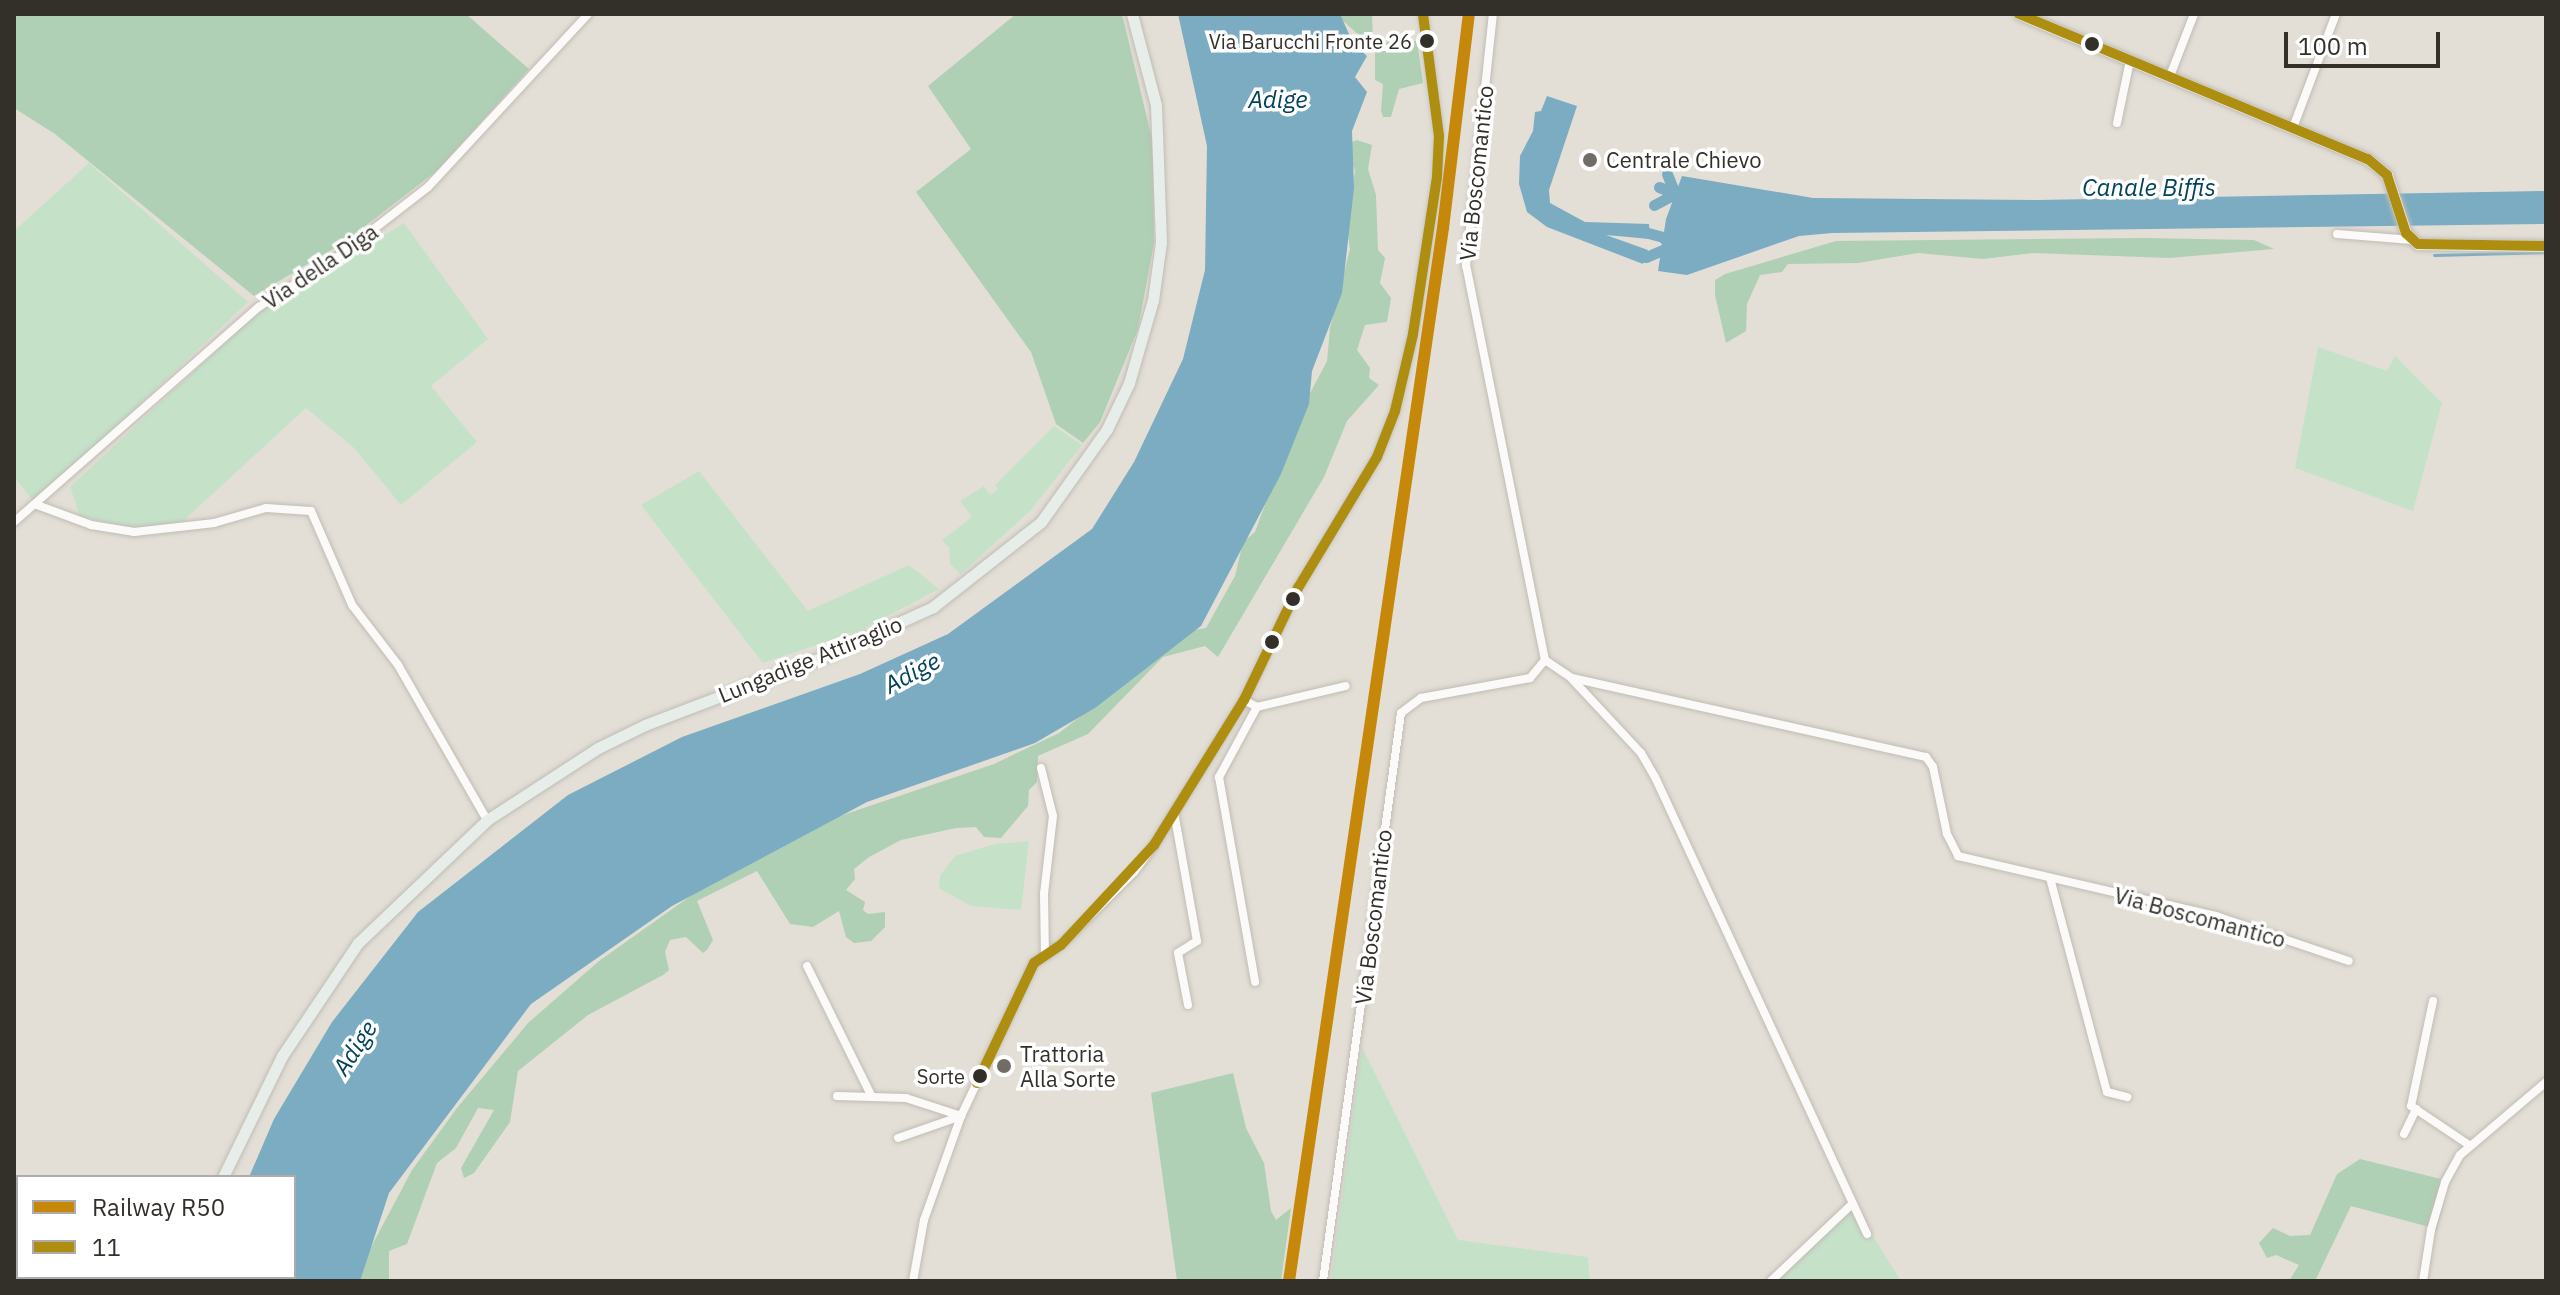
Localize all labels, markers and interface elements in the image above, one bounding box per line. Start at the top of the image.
scale bar [2288,16,2444,66]
place label: Via Barucchi Fronte 26 [1209,29,1412,53]
text: 100 m [2298,30,2368,62]
marker: Via Barucchi Fronte 26 [1419,33,1435,49]
unlabelled marker [2084,36,2100,52]
street label: Via Boscomantico [1454,84,1498,262]
water label: Adige [1248,86,1308,114]
place label: Centrale Chievo [1606,147,1761,173]
marker: Centrale Chievo [1581,151,1599,169]
water label: Canale Biffis [2082,174,2216,202]
street label: Via della Diga [257,218,383,314]
unlabelled marker [1285,591,1301,607]
street label: Lungadige Attiraglio [714,610,906,708]
unlabelled marker [1264,634,1280,650]
water label: Adige [879,646,945,700]
street label: Via Boscomantico [1349,828,1397,1006]
street label: Via Boscomantico [2111,881,2289,953]
water label: Adige [327,1015,383,1081]
place label: Trattoria Alla Sorte [1020,1040,1116,1092]
marker: Trattoria Alla Sorte [995,1057,1013,1075]
place label: Sorte [917,1064,965,1088]
marker: Sorte [972,1068,988,1084]
legend [16,1175,296,1279]
text: Railway R50 [92,1191,225,1223]
text: 11 [92,1231,121,1263]

